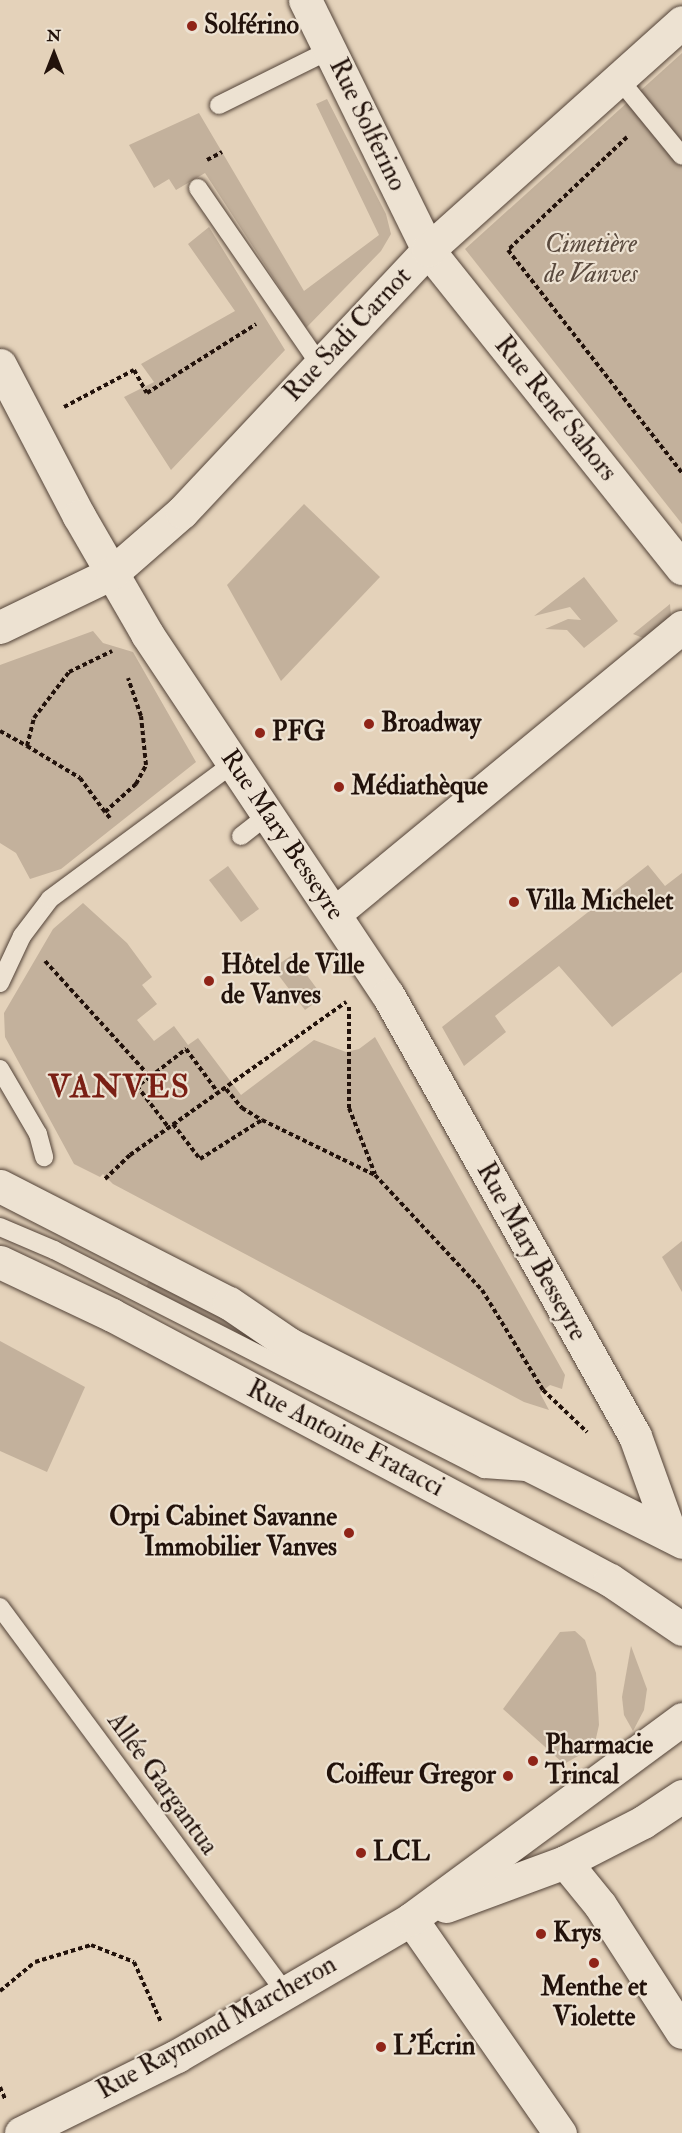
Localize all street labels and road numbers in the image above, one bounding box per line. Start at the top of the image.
street label: Rue Solferino [322,54,412,196]
street label: Rue Sadi Carnot [278,261,418,409]
street label: Rue René Sahors [487,330,623,488]
street label: Rue Mary Besseyre [213,744,351,926]
street label: Rue Mary Besseyre [469,1157,593,1347]
street label: Rue Antoine Fratacci [241,1374,449,1504]
street label: Allée Gargantua [100,1707,224,1861]
street label: Rue Raymond Marcheron [92,1949,342,2107]

